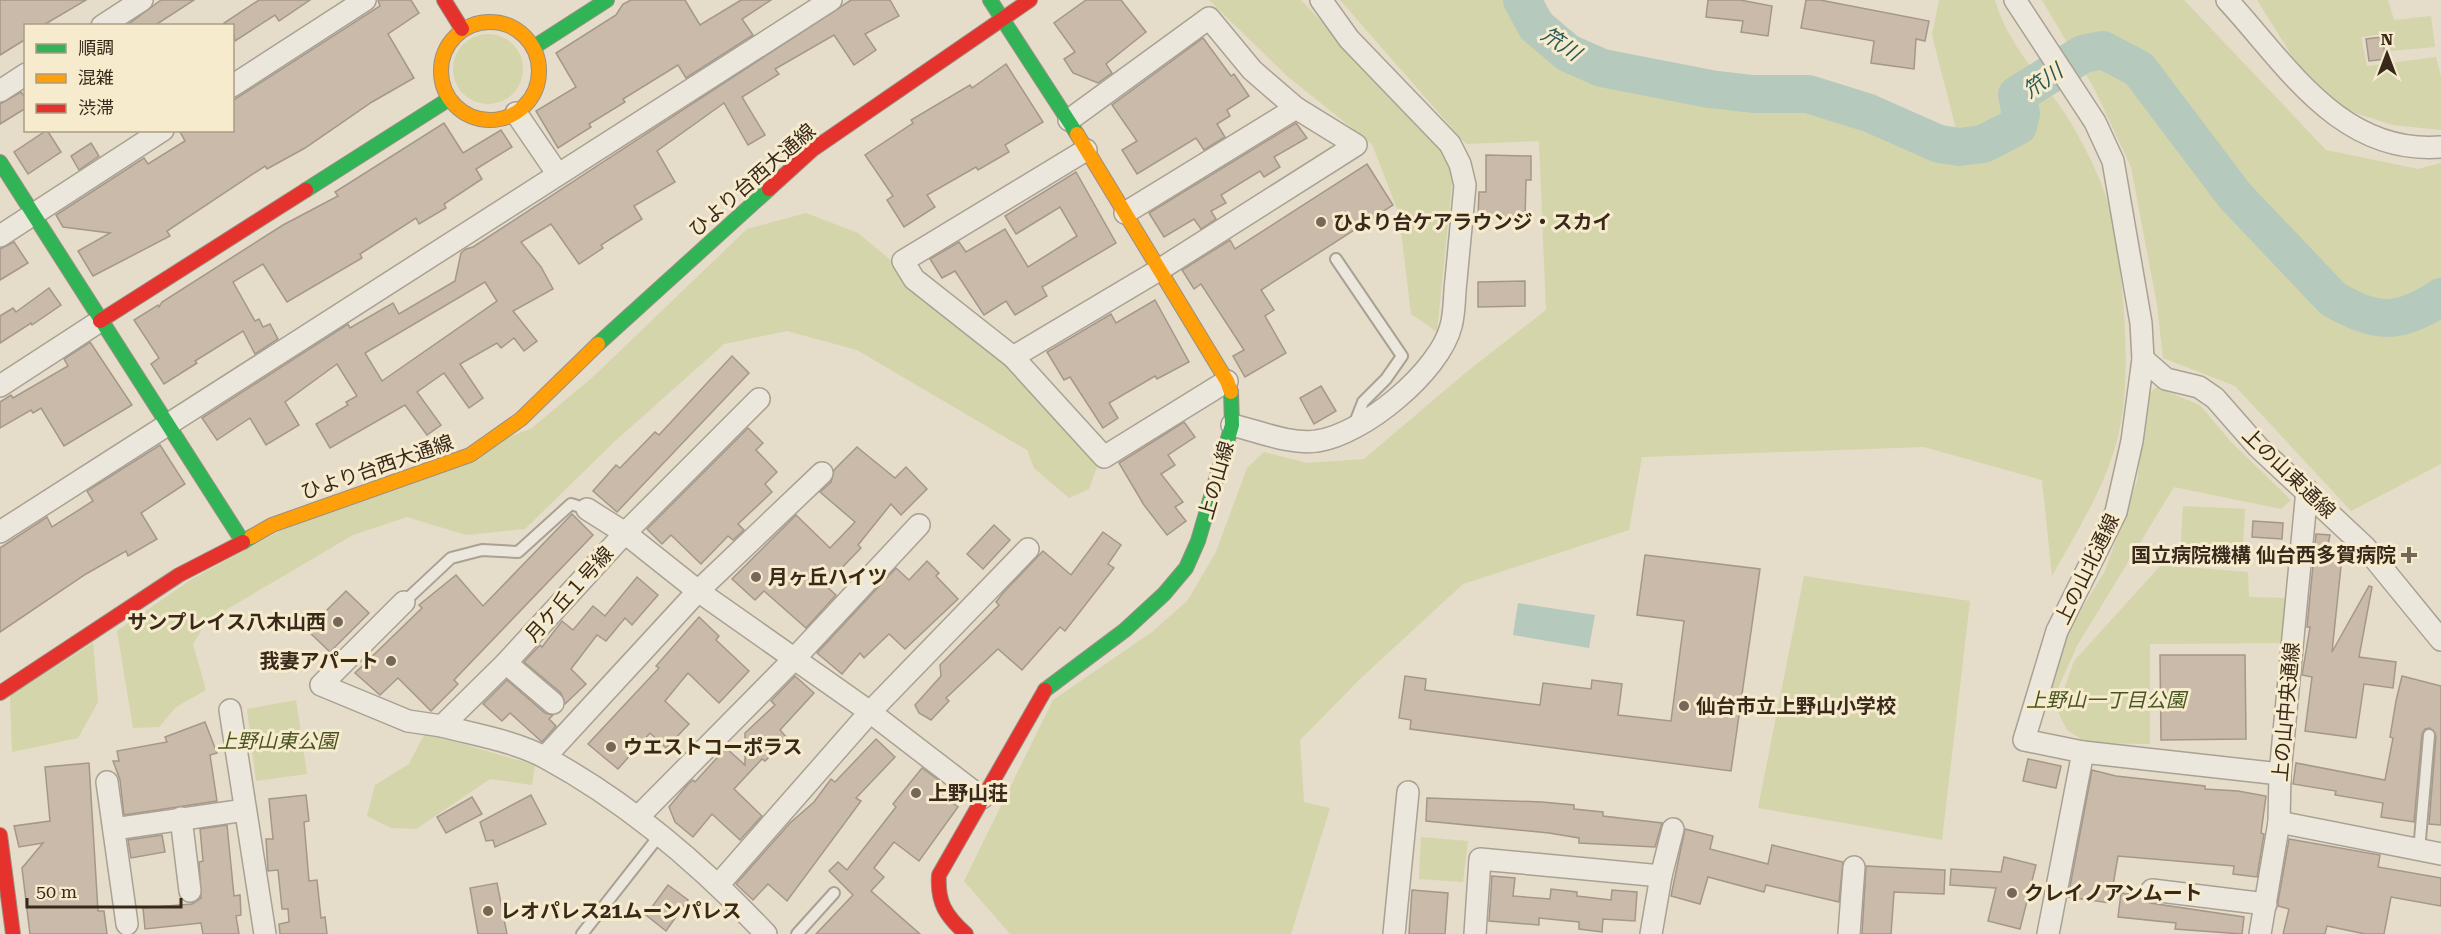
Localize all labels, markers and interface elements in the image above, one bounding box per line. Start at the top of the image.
water label: 笊川 [1537,22,1587,67]
legend [24,24,234,132]
north arrow [2357,24,2417,84]
text: N [2381,30,2393,49]
text: 順調 [78,37,114,58]
water label: 笊川 [2019,58,2069,103]
text: 混雑 [78,67,114,88]
text: 渋滞 [78,97,114,118]
street label: ひより台西大通線 [684,119,820,241]
place label: ひより台ケアラウンジ・スカイ [1333,210,1613,234]
marker: ひより台ケアラウンジ・スカイ [1314,215,1328,229]
street label: 上の山東通線 [2238,423,2340,523]
street label: ひより台西大通線 [298,430,456,504]
street label: 上の山線 [1193,438,1239,522]
street label: 上の山北通線 [2050,510,2124,628]
street label: 月ケ丘１号線 [520,541,618,647]
place label: 国立病院機構 仙台西多賀病院 [2131,543,2396,567]
marker: 国立病院機構 仙台西多賀病院 [2400,546,2418,564]
place label: 月ヶ丘ハイツ [768,565,888,589]
marker: 月ヶ丘ハイツ [749,570,763,584]
place label: サンプレイス八木山西 [127,610,326,634]
marker: サンプレイス八木山西 [331,615,345,629]
street label: 上の山中央通線 [2268,641,2304,783]
place label: 我妻アパート [259,649,379,673]
marker: 我妻アパート [384,654,398,668]
park label: 上野山一丁目公園 [2026,688,2189,712]
place label: 仙台市立上野山小学校 [1696,694,1896,718]
marker: 仙台市立上野山小学校 [1677,699,1691,713]
park label: 上野山東公園 [217,729,340,753]
place label: ウエストコーポラス [623,735,803,759]
marker: ウエストコーポラス [604,740,618,754]
place label: 上野山荘 [928,781,1008,805]
marker: 上野山荘 [909,786,923,800]
scale bar [27,871,182,909]
text: 50 m [36,881,77,902]
place label: クレイノアンムート [2024,881,2203,905]
marker: クレイノアンムート [2005,886,2019,900]
place label: レオパレス21ムーンパレス [500,899,741,923]
marker: レオパレス21ムーンパレス [481,904,495,918]

